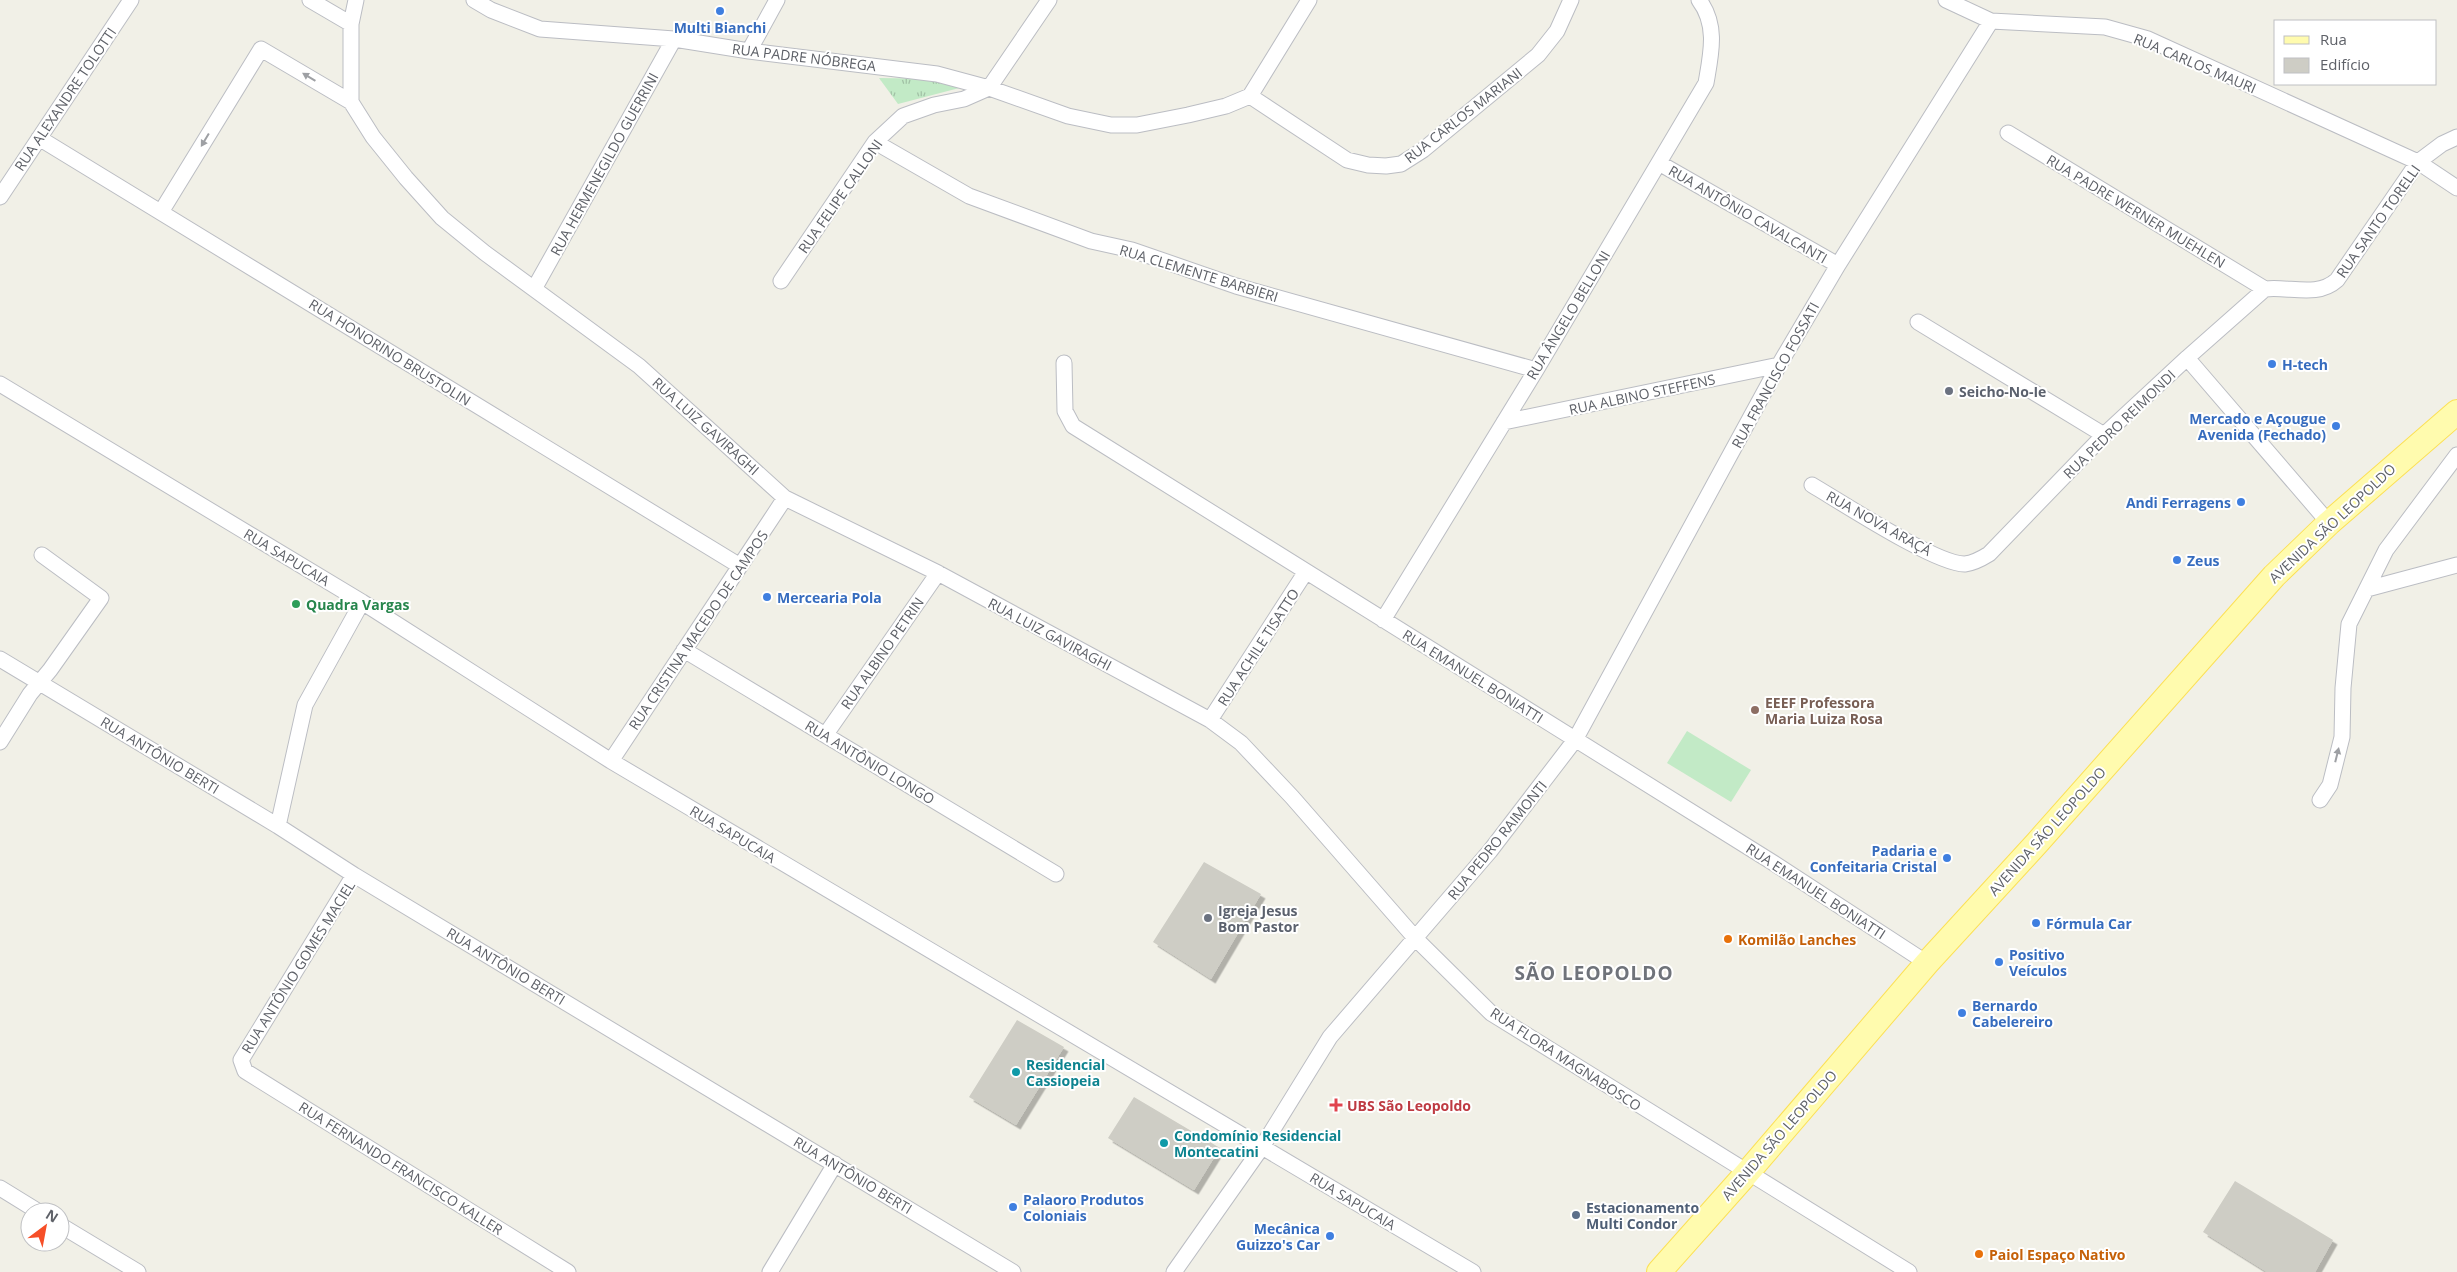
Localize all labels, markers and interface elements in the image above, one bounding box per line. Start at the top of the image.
marker: Multi Bianchi [714,5,726,17]
place label: Multi Bianchi [674,18,766,37]
legend [2274,20,2437,85]
street label: RUA ALEXANDRE TOLOTTI [10,24,120,174]
street label: RUA CARLOS MAURI [2131,29,2259,97]
text: Rua [2320,29,2347,49]
street label: RUA PADRE NÓBREGA [731,39,877,75]
text: Edifício [2320,54,2370,74]
street label: RUA CARLOS MARIANI [1400,63,1526,167]
street label: RUA HERMENEGILDO GUERRINI [546,69,662,259]
one-way arrow [302,72,315,81]
one-way arrow [201,133,210,146]
street label: RUA FELIPE CALLONI [793,135,887,257]
street label: RUA PADRE WERNER MUEHLEN [2043,150,2229,272]
street label: RUA ANTÔNIO CAVALCANTI [1665,161,1831,267]
street label: RUA SANTO TORELLI [2332,161,2424,281]
street label: RUA CLEMENTE BARBIERI [1117,240,1281,306]
street label: RUA ÂNGELO BELLONI [1522,247,1614,383]
street label: RUA HONORINO BRUSTOLIN [305,294,475,410]
street label: RUA FRANCISCO FOSSATI [1727,299,1823,451]
place label: H-tech [2282,355,2328,374]
marker: H-tech [2266,358,2278,370]
street label: RUA PEDRO REIMONDI [2059,365,2179,483]
street label: RUA ALBINO STEFFENS [1567,369,1717,419]
street label: RUA LUIZ GAVIRAGHI [649,373,763,479]
place label: Seicho-No-Ie [1959,382,2046,401]
marker: Seicho-No-Ie [1943,385,1955,397]
place label: Mercado e Açougue Avenida (Fechado) [2189,409,2326,444]
marker: Mercado e Açougue Avenida (Fechado) [2330,420,2342,432]
street label: AVENIDA SÃO LEOPOLDO [2265,459,2400,587]
street label: RUA NOVA ARAÇÁ [1823,486,1935,560]
place label: Andi Ferragens [2126,493,2231,512]
marker: Andi Ferragens [2235,496,2247,508]
street label: RUA SAPUCAIA [241,524,334,590]
street label: RUA CRISTINA MACEDO DE CAMPOS [624,527,772,733]
place label: Zeus [2187,551,2220,570]
marker: Zeus [2171,554,2183,566]
street label: RUA ACHILE TISATTO [1213,585,1303,709]
place label: Mercearia Pola [777,588,882,607]
marker: Mercearia Pola [761,591,773,603]
street label: RUA ALBINO PETRIN [836,593,928,713]
street label: RUA LUIZ GAVIRAGHI [985,593,1115,675]
place label: Quadra Vargas [306,595,409,614]
marker: Quadra Vargas [290,598,302,610]
street label: RUA EMANUEL BONIATTI [1399,625,1547,727]
place label: EEEF Professora Maria Luiza Rosa [1765,693,1883,728]
marker: EEEF Professora Maria Luiza Rosa [1749,704,1761,716]
street label: RUA ANTÔNIO BERTI [97,712,223,798]
street label: RUA ANTÔNIO LONGO [802,716,938,808]
one-way arrow [2333,748,2341,763]
street label: AVENIDA SÃO LEOPOLDO [1984,763,2110,899]
street label: RUA PEDRO RAIMONTI [1443,777,1551,903]
street label: RUA SAPUCAIA [687,801,780,867]
street label: RUA EMANUEL BONIATTI [1743,839,1889,943]
place label: Padaria e Confeitaria Cristal [1810,841,1937,876]
marker: Padaria e Confeitaria Cristal [1941,852,1953,864]
street label: RUA ANTÔNIO GOMES MACIEL [237,877,359,1057]
place label: Igreja Jesus Bom Pastor [1218,901,1299,936]
marker: Igreja Jesus Bom Pastor [1202,912,1214,924]
place label: Fórmula Car [2046,914,2132,933]
marker: Fórmula Car [2030,917,2042,929]
street label: RUA ANTÔNIO BERTI [443,923,569,1009]
place label: Komilão Lanches [1738,930,1856,949]
marker: Komilão Lanches [1722,933,1734,945]
place label: Positivo Veículos [2009,945,2067,980]
marker: Positivo Veículos [1993,956,2005,968]
district label: SÃO LEOPOLDO [1514,960,1674,986]
place label: Bernardo Cabelereiro [1972,996,2053,1031]
street label: RUA FLORA MAGNABOSCO [1487,1003,1645,1115]
marker: Bernardo Cabelereiro [1956,1007,1968,1019]
place label: Residencial Cassiopeia [1026,1055,1105,1090]
marker: Residencial Cassiopeia [1010,1066,1022,1078]
street label: AVENIDA SÃO LEOPOLDO [1717,1066,1841,1204]
place label: UBS São Leopoldo [1347,1096,1471,1115]
street label: RUA FERNANDO FRANCISCO KALLER [295,1097,507,1239]
marker: UBS São Leopoldo [1329,1098,1343,1112]
place label: Condomínio Residencial Montecatini [1174,1126,1341,1161]
street label: RUA ANTÔNIO BERTI [790,1132,916,1218]
marker: Condomínio Residencial Montecatini [1158,1137,1170,1149]
street label: RUA SAPUCAIA [1307,1168,1400,1234]
place label: Palaoro Produtos Coloniais [1023,1190,1144,1225]
place label: Estacionamento Multi Condor [1586,1198,1699,1233]
marker: Palaoro Produtos Coloniais [1007,1201,1019,1213]
north arrow [20,1202,70,1252]
text: N [42,1204,62,1227]
marker: Estacionamento Multi Condor [1570,1209,1582,1221]
place label: Mecânica Guizzo's Car [1236,1219,1321,1254]
marker: Mecânica Guizzo's Car [1324,1230,1336,1242]
place label: Paiol Espaço Nativo [1989,1245,2126,1264]
marker: Paiol Espaço Nativo [1973,1248,1985,1260]

